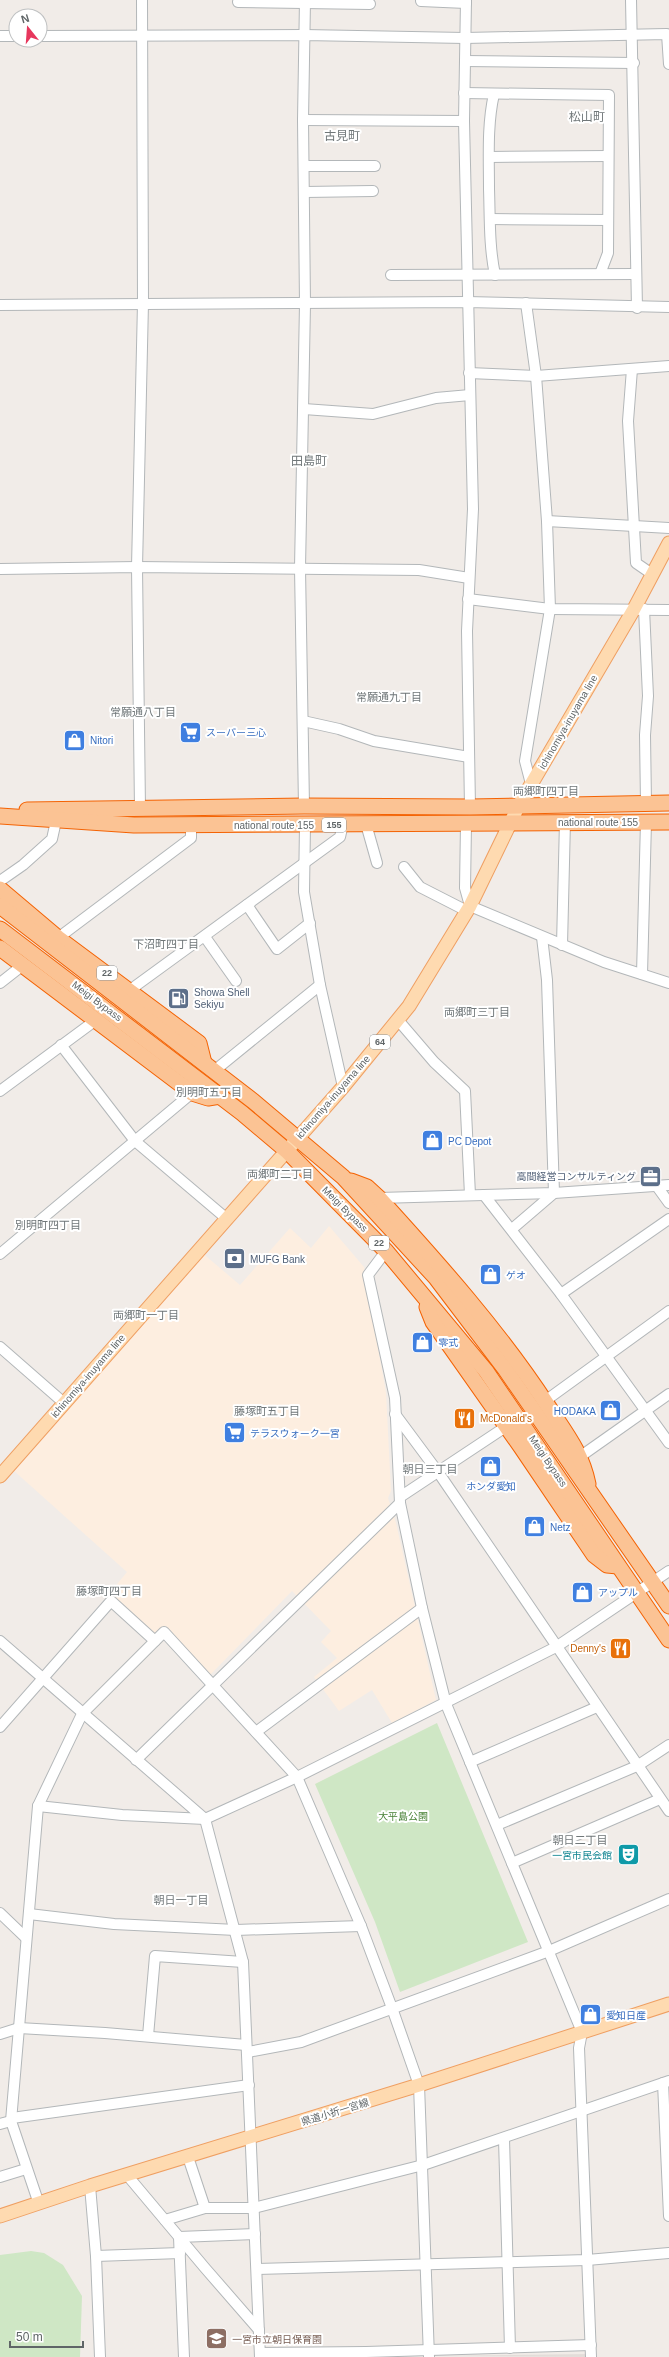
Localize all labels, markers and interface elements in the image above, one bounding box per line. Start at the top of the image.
north arrow [8,8,48,48]
text: N [20,12,31,25]
district label: 松山町 [569,110,605,124]
district label: 古見町 [324,129,360,143]
district label: 田島町 [291,454,327,468]
street label: ichinomiya-inuyama line [537,673,600,771]
district label: 常願通九丁目 [356,691,422,703]
district label: 常願通八丁目 [110,706,176,718]
supermarket icon: スーパー三心 [177,719,203,745]
shop icon: Nitori [61,727,87,753]
place label: スーパー三心 [206,727,266,738]
place label: Nitori [90,735,113,746]
district label: 両郷町四丁目 [513,785,579,797]
street label: national route 155 [558,817,638,828]
road number: 155 [322,818,346,832]
street label: national route 155 [234,820,314,831]
district label: 下沼町四丁目 [133,938,199,950]
road number: 22 [97,966,117,980]
street label: Meigi Bypass [70,979,124,1023]
fuel station icon: Showa Shell Sekiyu [165,985,191,1011]
place label: Showa Shell Sekiyu [194,987,250,1010]
district label: 両郷町三丁目 [444,1006,510,1018]
road number: 64 [370,1035,390,1049]
street label: ichinomiya-inuyama line [294,1053,372,1141]
district label: 別明町五丁目 [176,1086,242,1098]
shop icon: PC Depot [419,1128,445,1154]
place label: PC Depot [448,1136,492,1147]
office icon: 高間経営コンサルティング [638,1163,664,1189]
district label: 両郷町二丁目 [247,1168,313,1180]
place label: 高間経営コンサルティング [517,1171,636,1182]
street label: Meigi Bypass [320,1184,370,1234]
district label: 別明町四丁目 [15,1219,81,1231]
road number: 22 [369,1236,389,1250]
bank icon: MUFG Bank [222,1246,248,1272]
place label: MUFG Bank [250,1254,306,1265]
shop icon: ゲオ [478,1262,504,1288]
place label: ゲオ [506,1270,526,1281]
district label: 両郷町一丁目 [113,1309,179,1321]
shop icon: 零式 [409,1329,435,1355]
street label: ichinomiya-inuyama line [49,1332,127,1420]
place label: 零式 [438,1337,458,1348]
shop icon: HODAKA [598,1398,624,1424]
district label: 藤塚町五丁目 [234,1405,300,1417]
restaurant icon: McDonald's [452,1405,478,1431]
place label: HODAKA [554,1406,596,1417]
place label: McDonald's [480,1413,532,1424]
supermarket icon: テラスウォーク一宮 [221,1420,247,1446]
place label: テラスウォーク一宮 [250,1428,340,1439]
street label: Meigi Bypass [527,1433,569,1489]
shop icon: ホンダ愛知 [478,1453,504,1479]
district label: 朝日三丁目 [403,1463,458,1475]
place label: ホンダ愛知 [466,1481,516,1492]
shop icon: Netz [522,1514,548,1540]
place label: Netz [550,1522,571,1533]
shop icon: アップル [569,1579,595,1605]
district label: 藤塚町四丁目 [76,1585,142,1597]
place label: アップル [598,1587,638,1598]
restaurant icon: Denny's [608,1635,634,1661]
place label: Denny's [570,1643,606,1654]
park label: 大平島公園 [378,1811,428,1822]
district label: 朝日二丁目 [553,1834,608,1846]
theatre icon: 一宮市民会館 [615,1842,641,1868]
place label: 一宮市民会館 [552,1850,612,1861]
district label: 朝日一丁目 [154,1894,209,1906]
shop icon: 愛知日産 [578,2002,604,2028]
place label: 愛知日産 [606,2010,646,2021]
street label: 県道小折一宮線 [300,2097,370,2127]
scale bar [10,2323,83,2349]
school or university icon: 一宮市立朝日保育園 [203,2326,229,2352]
text: 50 m [16,2330,43,2344]
place label: 一宮市立朝日保育園 [232,2334,322,2345]

